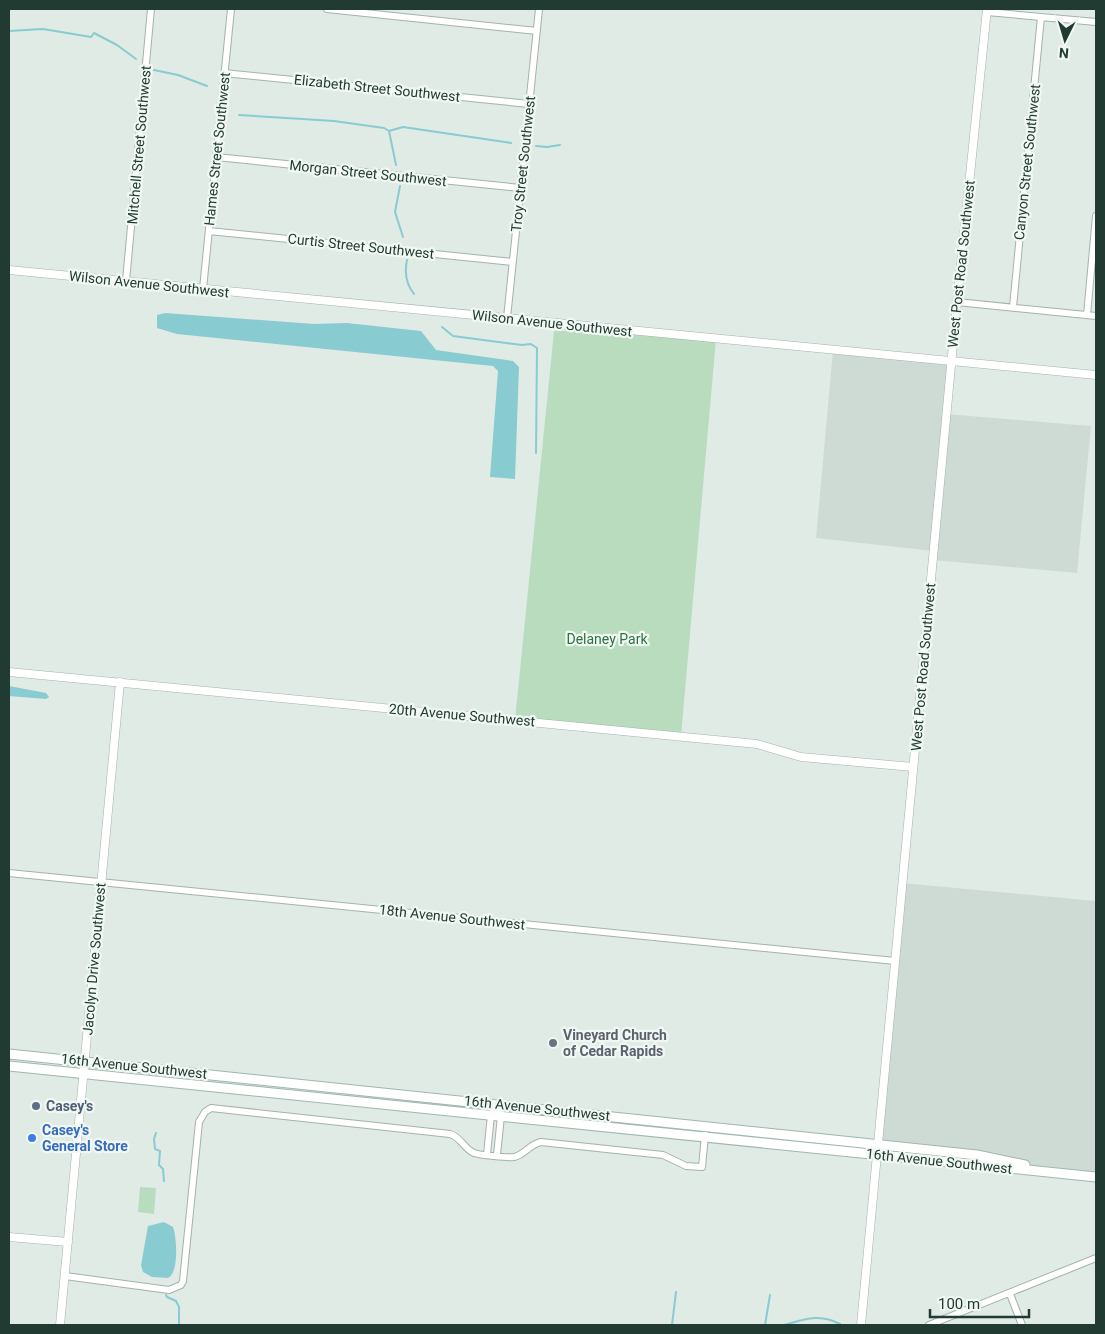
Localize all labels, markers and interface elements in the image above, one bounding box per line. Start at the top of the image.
north arrow [1040,15,1090,65]
text: N [1058,45,1069,61]
street label: Mitchell Street Southwest [124,64,154,225]
street label: Hames Street Southwest [201,71,233,227]
street label: Elizabeth Street Southwest [293,71,461,105]
street label: Canyon Street Southwest [1011,83,1043,241]
street label: Troy Street Southwest [508,95,538,233]
street label: Morgan Street Southwest [289,157,448,189]
street label: West Post Road Southwest [944,179,978,349]
street label: Curtis Street Southwest [287,230,435,262]
street label: Wilson Avenue Southwest [68,268,230,300]
street label: Wilson Avenue Southwest [471,307,633,339]
street label: West Post Road Southwest [908,582,938,752]
park label: Delaney Park [566,631,648,647]
street label: 20th Avenue Southwest [388,701,536,729]
street label: Jacolyn Drive Southwest [79,882,109,1036]
street label: 18th Avenue Southwest [378,901,526,933]
place label: Vineyard Church of Cedar Rapids [563,1027,667,1059]
marker: Vineyard Church of Cedar Rapids [547,1037,559,1049]
street label: 16th Avenue Southwest [60,1050,208,1082]
street label: 16th Avenue Southwest [463,1092,611,1124]
place label: Casey's [46,1098,93,1114]
marker: Casey's [30,1100,42,1112]
place label: Casey's General Store [42,1122,128,1154]
marker: Casey's General Store [26,1132,38,1144]
street label: 16th Avenue Southwest [865,1145,1013,1177]
scale bar [930,1286,1029,1318]
text: 100 m [938,1295,980,1313]

